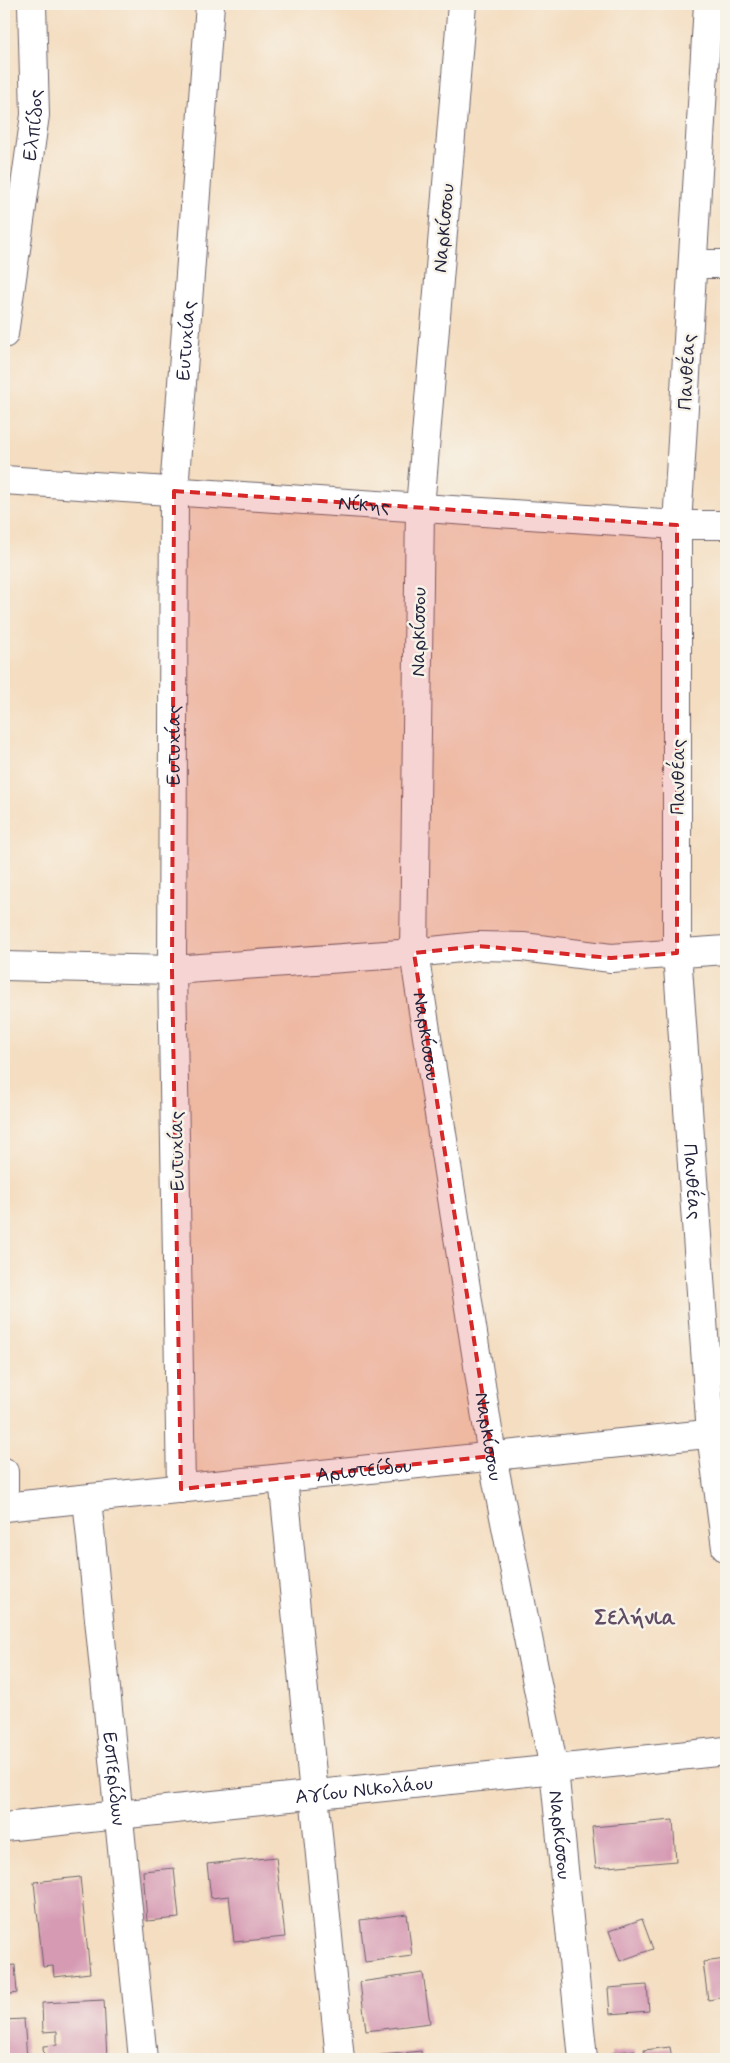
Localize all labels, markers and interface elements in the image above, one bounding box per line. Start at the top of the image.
street label: Ελπίδος [17,89,50,163]
street label: Ναρκίσσου [427,182,462,274]
street label: Ευτυχίας [170,299,203,382]
street label: Πανθέας [672,333,703,411]
street label: Νίκης [337,490,391,521]
street label: Ναρκίσσου [405,587,434,677]
street label: Ευτυχίας [161,705,188,785]
street label: Πανθέας [665,739,692,815]
street label: Ναρκίσσου [405,990,446,1083]
street label: Ευτυχίας [163,1110,192,1191]
street label: Πανθέας [676,1143,708,1221]
street label: Ναρκίσσου [467,1390,509,1483]
street label: Αριστείδου [315,1453,413,1489]
district label: Σελήνια [594,1604,676,1632]
street label: Εσπερίδων [95,1730,132,1827]
street label: Αγίου Νικολάου [294,1770,434,1811]
street label: Ναρκίσσου [541,1789,577,1881]

